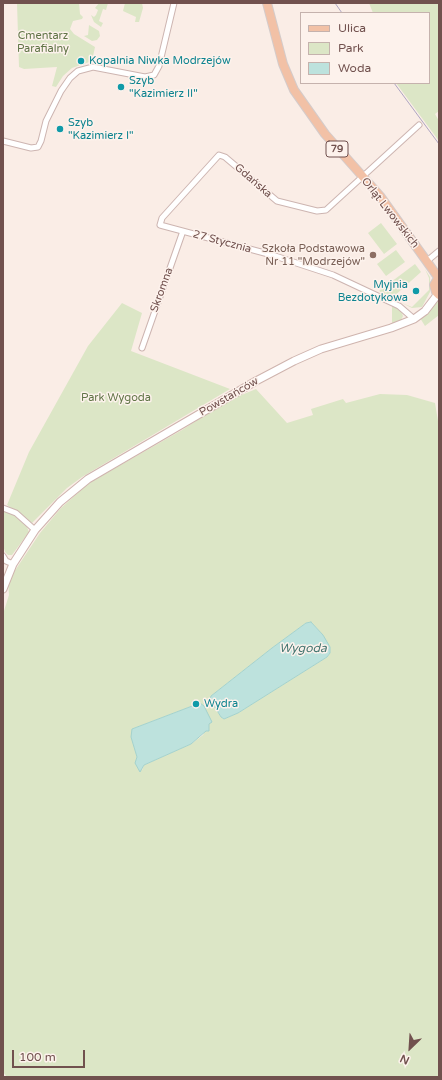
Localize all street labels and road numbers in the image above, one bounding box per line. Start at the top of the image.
road number: 79 [326,141,348,157]
street label: Gdańska [232,161,274,201]
street label: Orląt Lwowskich [358,175,422,251]
street label: 27 Stycznia [191,228,253,256]
street label: Skromna [148,266,176,314]
street label: Powstańców [197,375,261,419]

